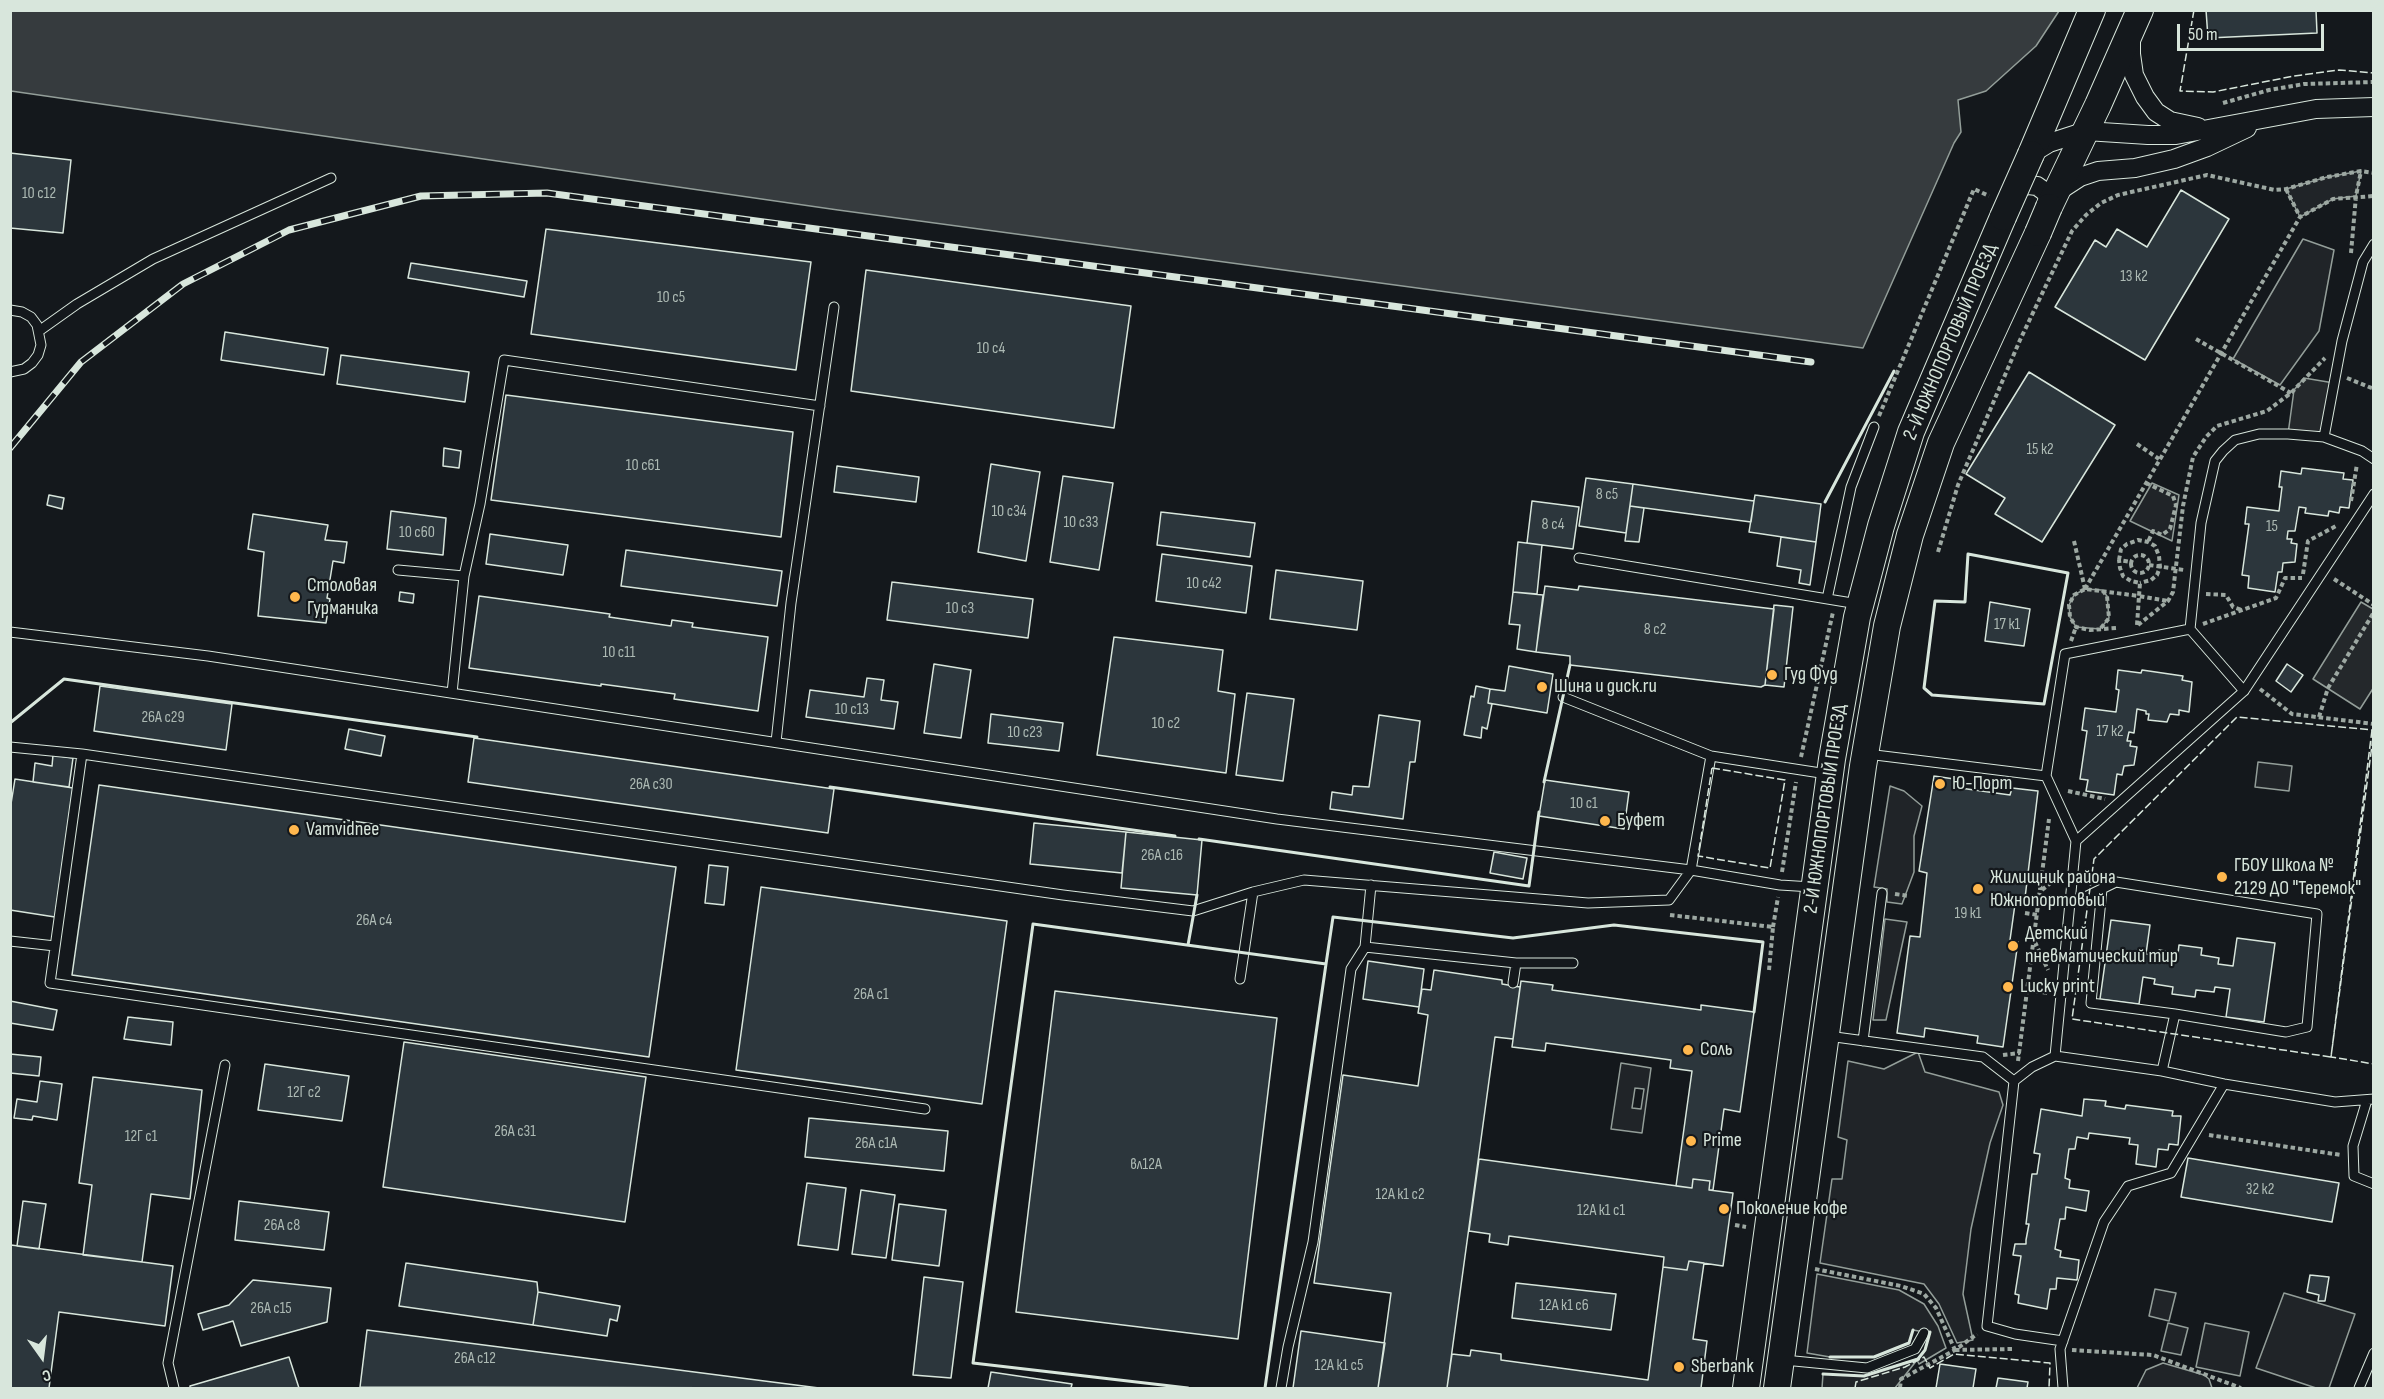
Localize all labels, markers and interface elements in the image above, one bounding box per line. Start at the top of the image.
scale bar [2180,12,2327,50]
text: 50 m [2188,24,2218,45]
house number: 10 с12 [22,184,56,204]
street label: 2-Й ЮЖНОПОРТОВЫЙ ПРОЕЗД [1899,240,2003,444]
house number: 13 к2 [2120,267,2148,287]
house number: 10 с5 [657,288,685,308]
house number: 10 с4 [977,339,1005,359]
house number: 15 к2 [2026,440,2054,460]
house number: 10 с61 [626,456,660,476]
house number: 8 с5 [1596,485,1618,505]
house number: 10 с34 [991,502,1027,522]
house number: 10 с33 [1063,513,1099,533]
house number: 8 с4 [1542,515,1564,535]
house number: 15 [2266,517,2278,537]
house number: 10 с60 [399,523,435,543]
place label: Столовая Гурманика [307,574,378,621]
house number: 10 с42 [1186,574,1222,594]
marker: Столовая Гурманика [288,590,302,604]
house number: 10 с3 [946,599,974,619]
house number: 17 к1 [1994,615,2020,635]
house number: 8 с2 [1644,620,1666,640]
house number: 10 с11 [603,643,635,663]
place label: Гуд Фуд [1784,663,1838,687]
marker: Гуд Фуд [1765,668,1779,682]
place label: Шина и диск.ru [1554,675,1657,699]
marker: Шина и диск.ru [1535,680,1549,694]
house number: 10 с13 [835,700,869,720]
street label: 2-Й ЮЖНОПОРТОВЫЙ ПРОЕЗД [1799,703,1853,915]
house number: 26А с29 [141,708,185,728]
house number: 10 с2 [1152,714,1180,734]
house number: 17 к2 [2096,722,2124,742]
house number: 10 с23 [1007,723,1043,743]
place label: Ю-Порт [1952,772,2012,796]
house number: 26А с30 [629,775,673,795]
marker: Ю-Порт [1933,777,1947,791]
house number: 10 с1 [1570,794,1598,814]
place label: Буфет [1617,809,1665,833]
marker: Буфет [1598,814,1612,828]
place label: Vamvidnee [306,818,379,842]
marker: Vamvidnee [287,823,301,837]
house number: 26А с16 [1141,846,1183,866]
place label: ГБОУ Школа № 2129 ДО "Теремок" [2234,854,2361,901]
place label: Жилищник района Южнопортовый [1990,866,2116,913]
marker: ГБОУ Школа № 2129 ДО "Теремок" [2215,870,2229,884]
marker: Жилищник района Южнопортовый [1971,882,1985,896]
house number: 19 к1 [1955,904,1981,924]
house number: 26А с4 [356,911,392,931]
place label: Детский пневматический тир [2025,922,2178,969]
marker: Детский пневматический тир [2006,939,2020,953]
place label: Lucky print [2020,975,2095,999]
marker: Lucky print [2001,980,2015,994]
house number: 26А с1 [854,985,888,1005]
place label: Соль [1700,1038,1733,1062]
marker: Соль [1681,1043,1695,1057]
house number: 12Г с2 [287,1083,321,1103]
house number: 26А с31 [494,1122,536,1142]
house number: 12Г с1 [125,1127,157,1147]
place label: Prime [1703,1129,1742,1153]
house number: 26А с1А [855,1134,897,1154]
marker: Prime [1684,1134,1698,1148]
house number: вл12А [1130,1155,1162,1175]
house number: 32 к2 [2246,1180,2274,1200]
house number: 12А к1 с2 [1376,1185,1424,1205]
place label: Поколение кофе [1736,1197,1848,1221]
house number: 12А к1 с1 [1577,1201,1625,1221]
marker: Поколение кофе [1717,1202,1731,1216]
house number: 26А с8 [264,1216,300,1236]
house number: 12А к1 с6 [1539,1296,1589,1316]
house number: 26А с15 [250,1299,292,1319]
north arrow [12,1327,72,1387]
house number: 26А с12 [454,1349,496,1369]
place label: Sberbank [1691,1355,1754,1379]
house number: 12А к1 с5 [1315,1356,1363,1376]
marker: Sberbank [1672,1360,1686,1374]
text: С [40,1365,53,1385]

